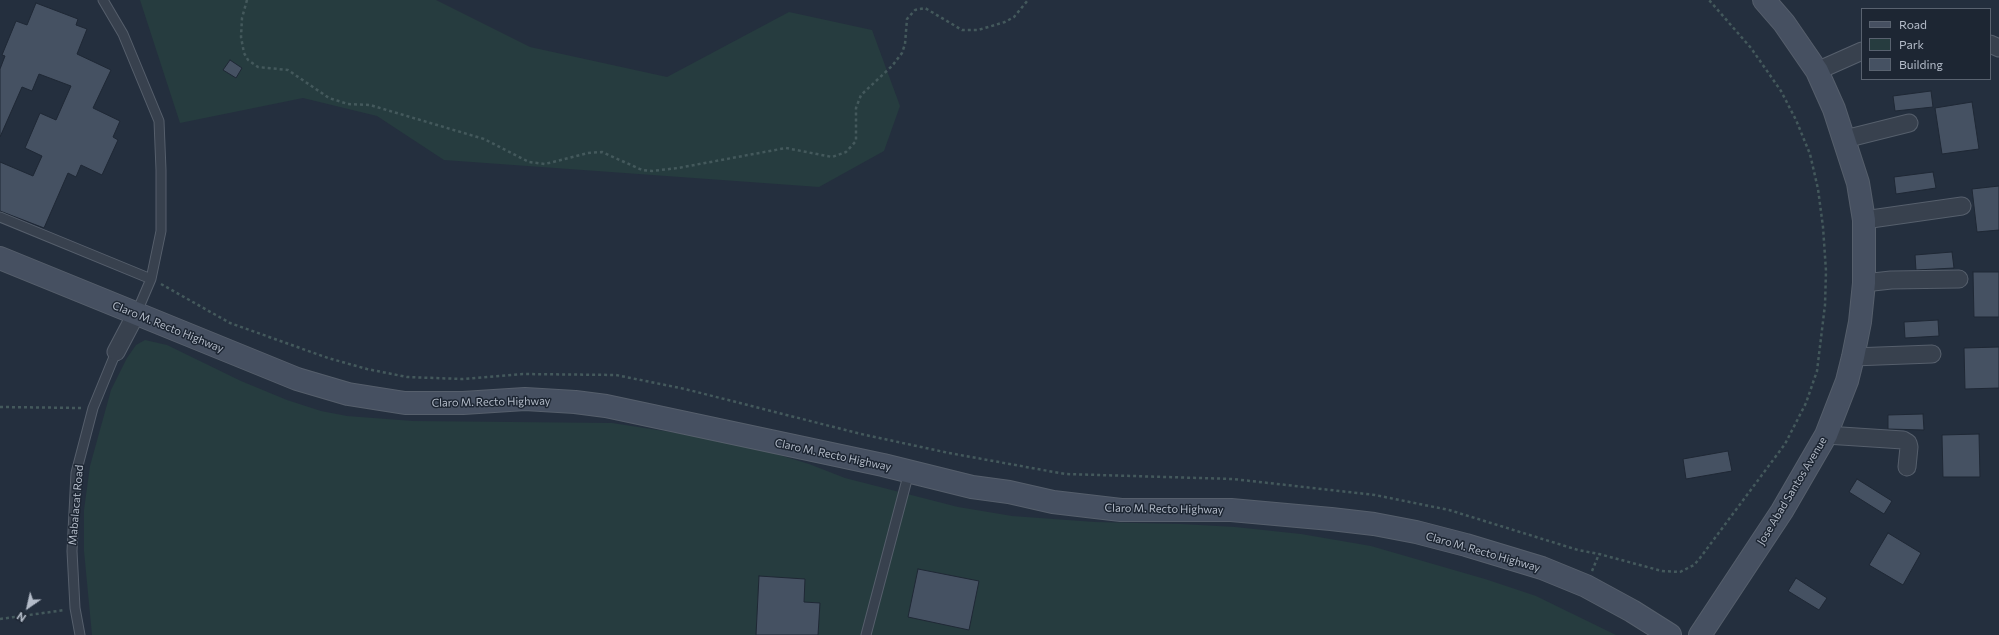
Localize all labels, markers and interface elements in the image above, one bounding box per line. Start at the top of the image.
legend [1861,8,1991,80]
text: Road [1899,17,1927,31]
text: Park [1899,37,1924,51]
text: Building [1899,57,1943,71]
street label: Claro M. Recto Highway [110,299,226,355]
street label: Claro M. Recto Highway [431,394,551,410]
street label: Jose Abad Santos Avenue [1754,434,1830,548]
street label: Claro M. Recto Highway [774,436,892,474]
street label: Mabalacat Road [66,464,86,546]
street label: Claro M. Recto Highway [1104,501,1224,517]
street label: Claro M. Recto Highway [1424,529,1542,575]
north arrow [8,587,48,627]
text: N [14,610,28,625]

